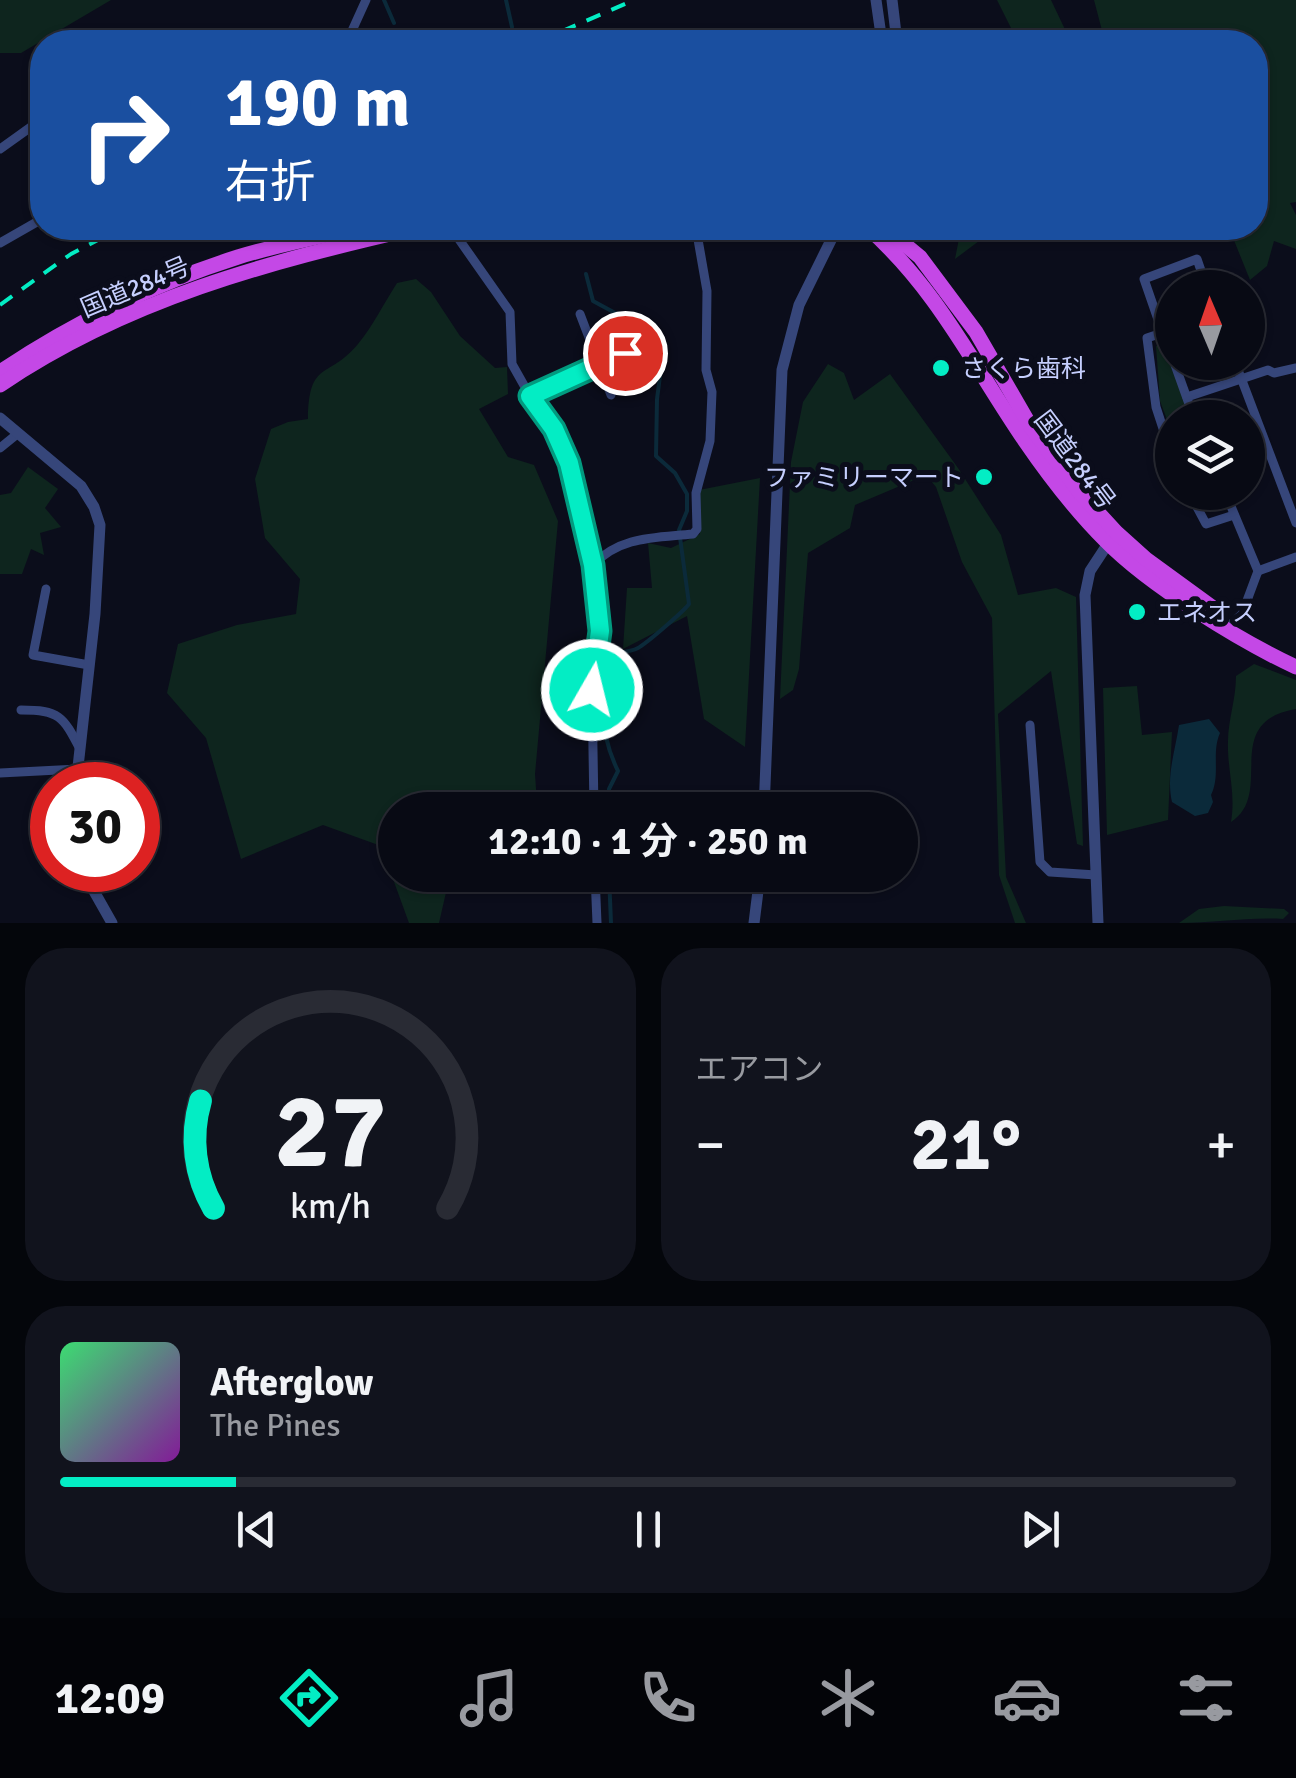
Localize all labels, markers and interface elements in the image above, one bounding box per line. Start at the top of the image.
text: 190 m [225,59,410,145]
icon: right [60,70,190,200]
text: 右折 [225,155,315,210]
street label: 国道284号 [76,250,194,324]
north arrow [1155,270,1265,380]
map controls [1155,270,1265,510]
pin [583,311,668,396]
icon: arrive [598,326,653,381]
place label: さくら歯科 [961,353,1086,384]
marker: さくら歯科 [930,357,952,379]
button: layers [1155,400,1265,510]
street label: 国道284号 [1028,405,1122,515]
place label: ファミリーマート [764,462,964,493]
marker: ファミリーマート [973,466,995,488]
place label: エネオス [1157,597,1257,628]
marker: エネオス [1126,601,1148,623]
position arrow [540,638,644,742]
speed limit sign: 30 [30,762,160,892]
text: 12:10 · 1 分 · 250 m [488,818,808,865]
text: エアコン [696,1050,824,1089]
text: 27 [274,1068,386,1196]
text: 21° [910,1098,1021,1191]
text: − [696,1111,725,1179]
text: + [1206,1111,1236,1179]
text: km/h [290,1184,371,1228]
text: Afterglow [210,1359,373,1406]
text: The Pines [210,1406,341,1445]
icon: previous [229,1502,284,1557]
icon: pause [621,1502,676,1557]
icon: next [1013,1502,1068,1557]
icon: directions [274,1663,344,1733]
icon: music [454,1663,524,1733]
icon: phone [633,1663,703,1733]
icon: climate [813,1663,883,1733]
icon: car [992,1663,1062,1733]
icon: filters [1171,1663,1241,1733]
text: 12:09 [55,1671,165,1726]

